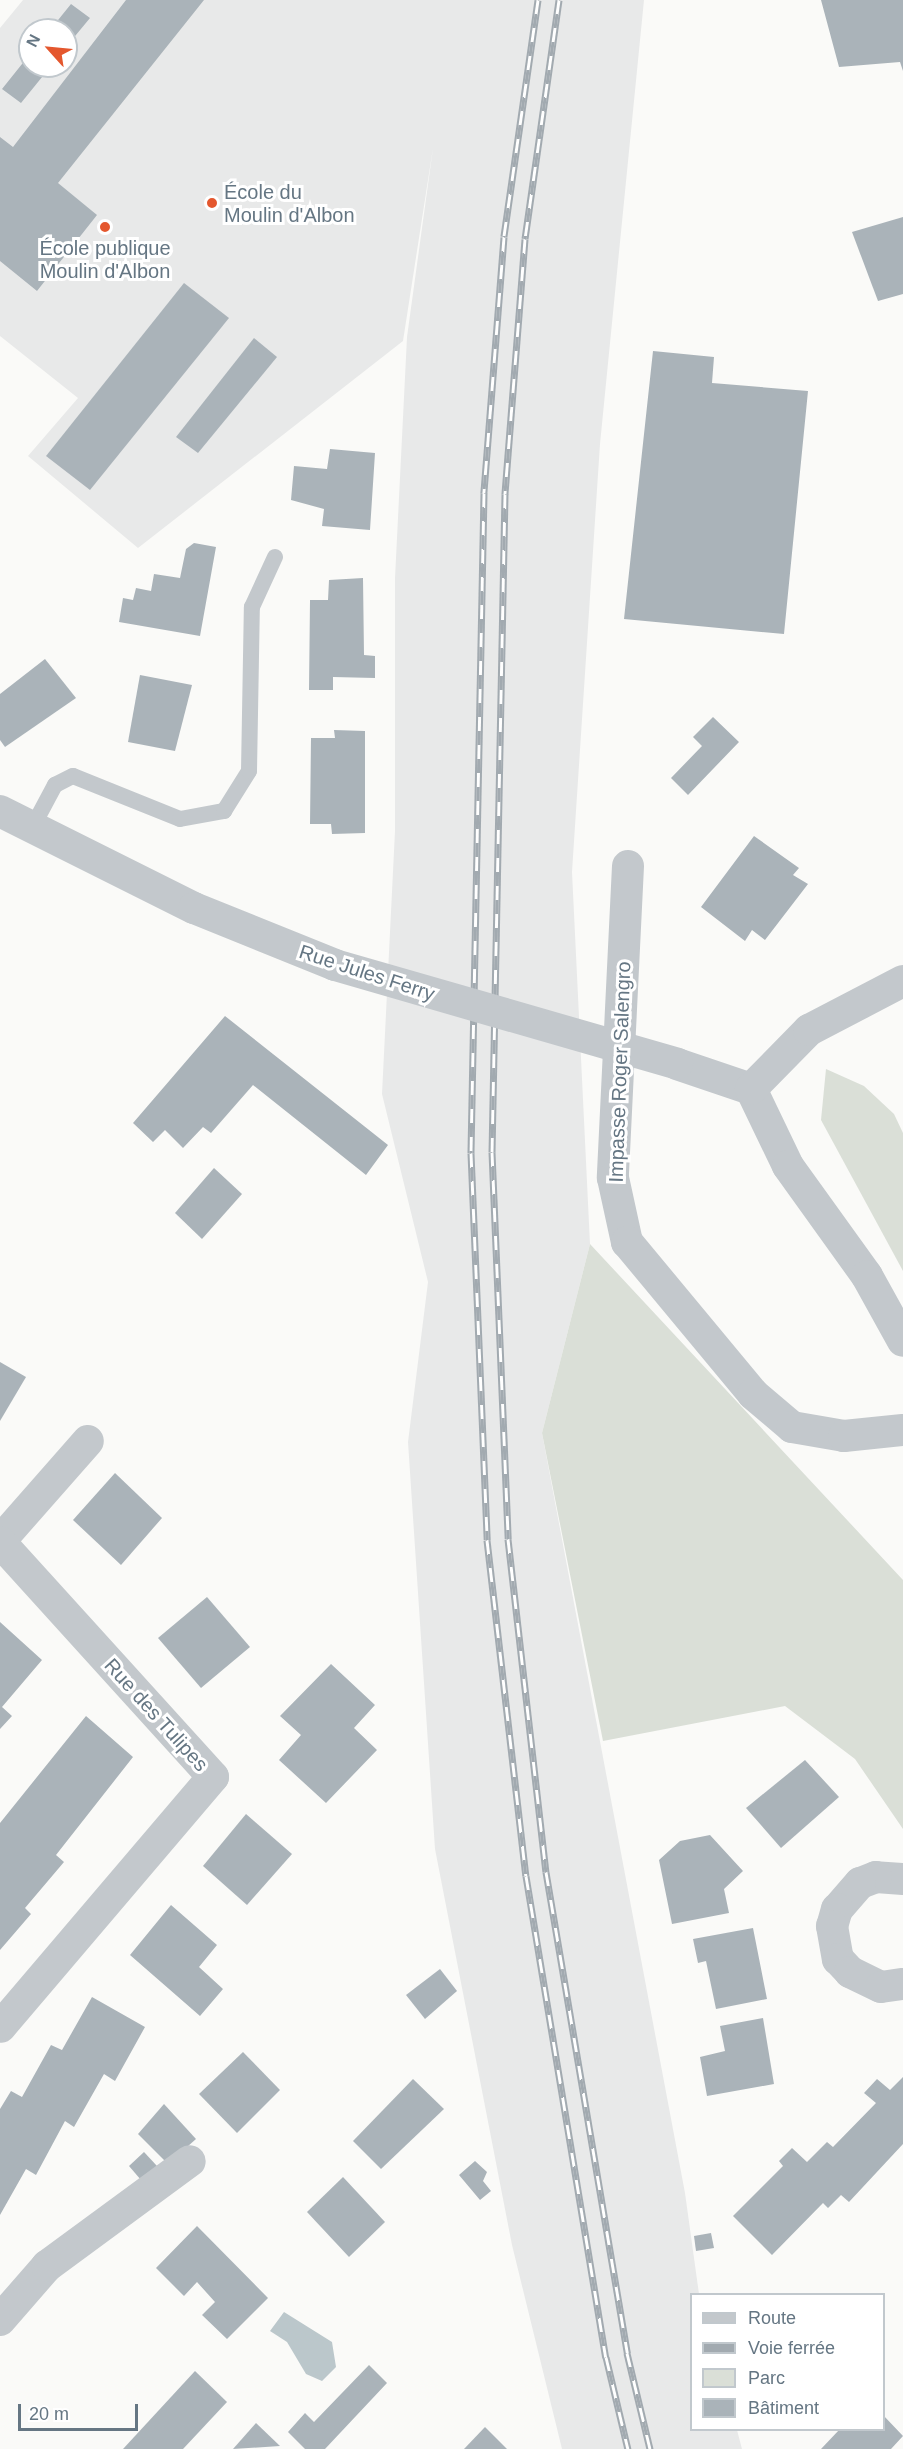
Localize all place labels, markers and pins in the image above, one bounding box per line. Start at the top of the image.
place label: École du Moulin d'Albon [224,180,355,227]
marker: École du Moulin d'Albon [205,196,219,210]
marker: École publique Moulin d'Albon [98,220,112,234]
place label: École publique Moulin d'Albon [39,237,171,284]

